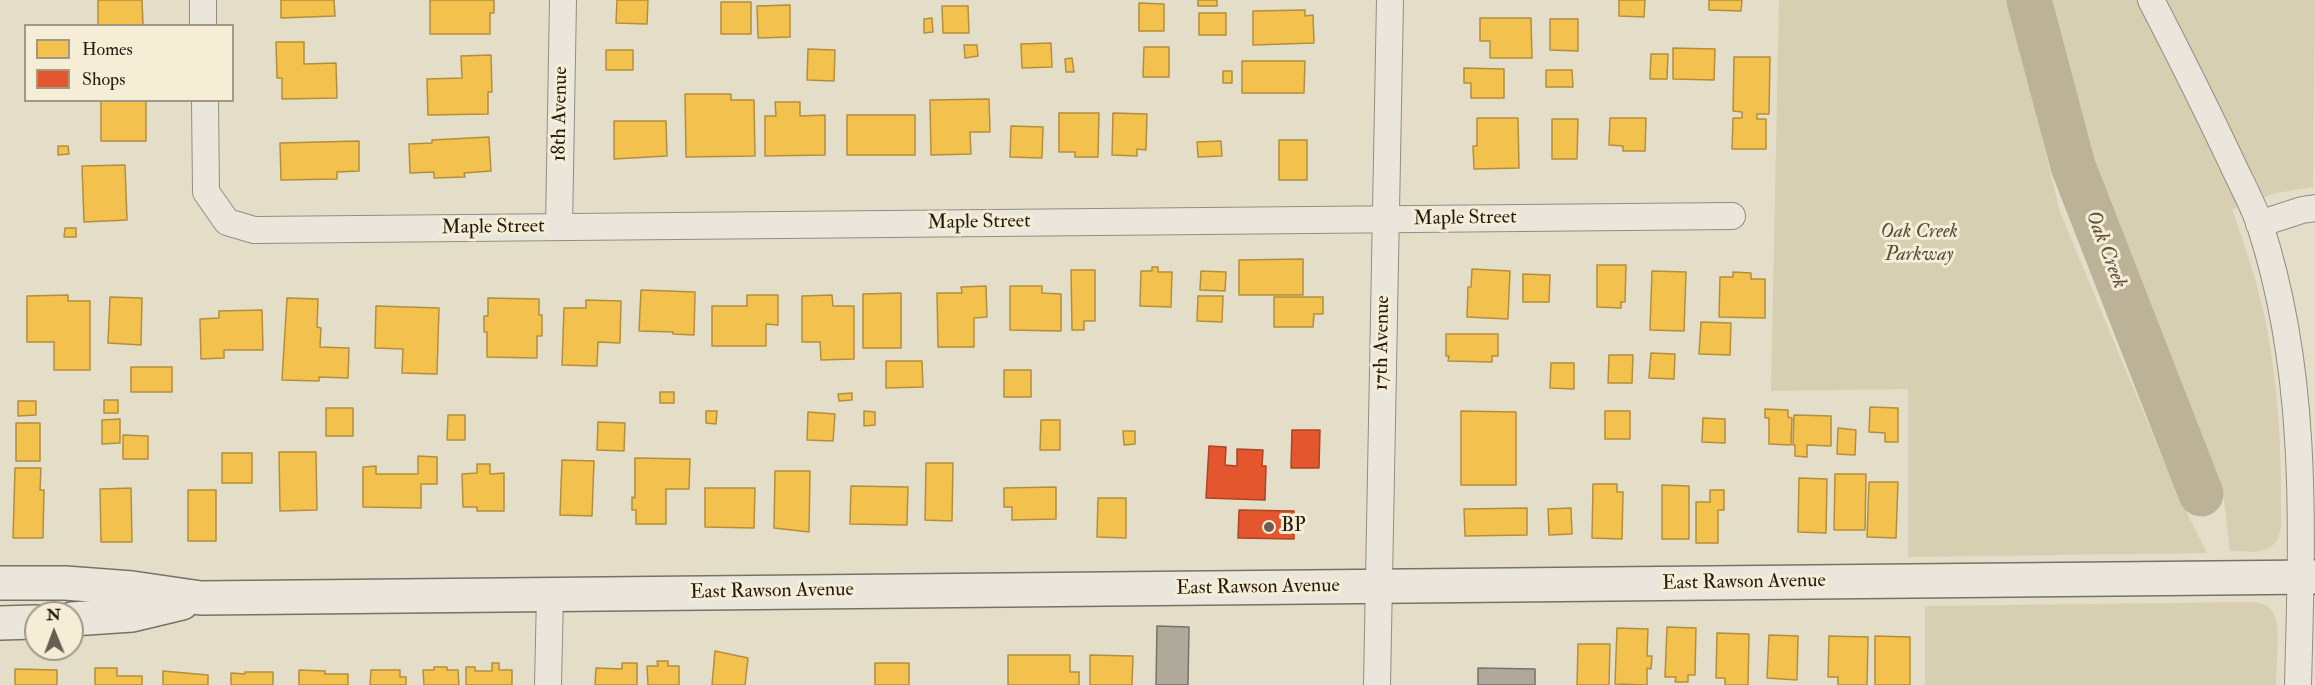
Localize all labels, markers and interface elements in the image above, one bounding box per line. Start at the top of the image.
legend [24,24,234,102]
text: Homes [82,38,133,61]
street label: 18th Avenue [548,66,574,162]
text: Shops [82,68,125,91]
street label: Maple Street [1413,206,1517,232]
water label: Oak Creek [2079,207,2131,293]
street label: Maple Street [927,210,1031,236]
street label: Maple Street [441,215,545,241]
park label: Oak Creek Parkway [1880,221,1958,268]
street label: 17th Avenue [1370,295,1396,391]
place label: BP [1281,515,1306,539]
marker: BP [1262,520,1276,534]
street label: East Rawson Avenue [1662,570,1826,596]
street label: East Rawson Avenue [1176,575,1340,601]
street label: East Rawson Avenue [690,579,854,605]
north arrow [24,601,84,661]
text: N [46,605,61,625]

